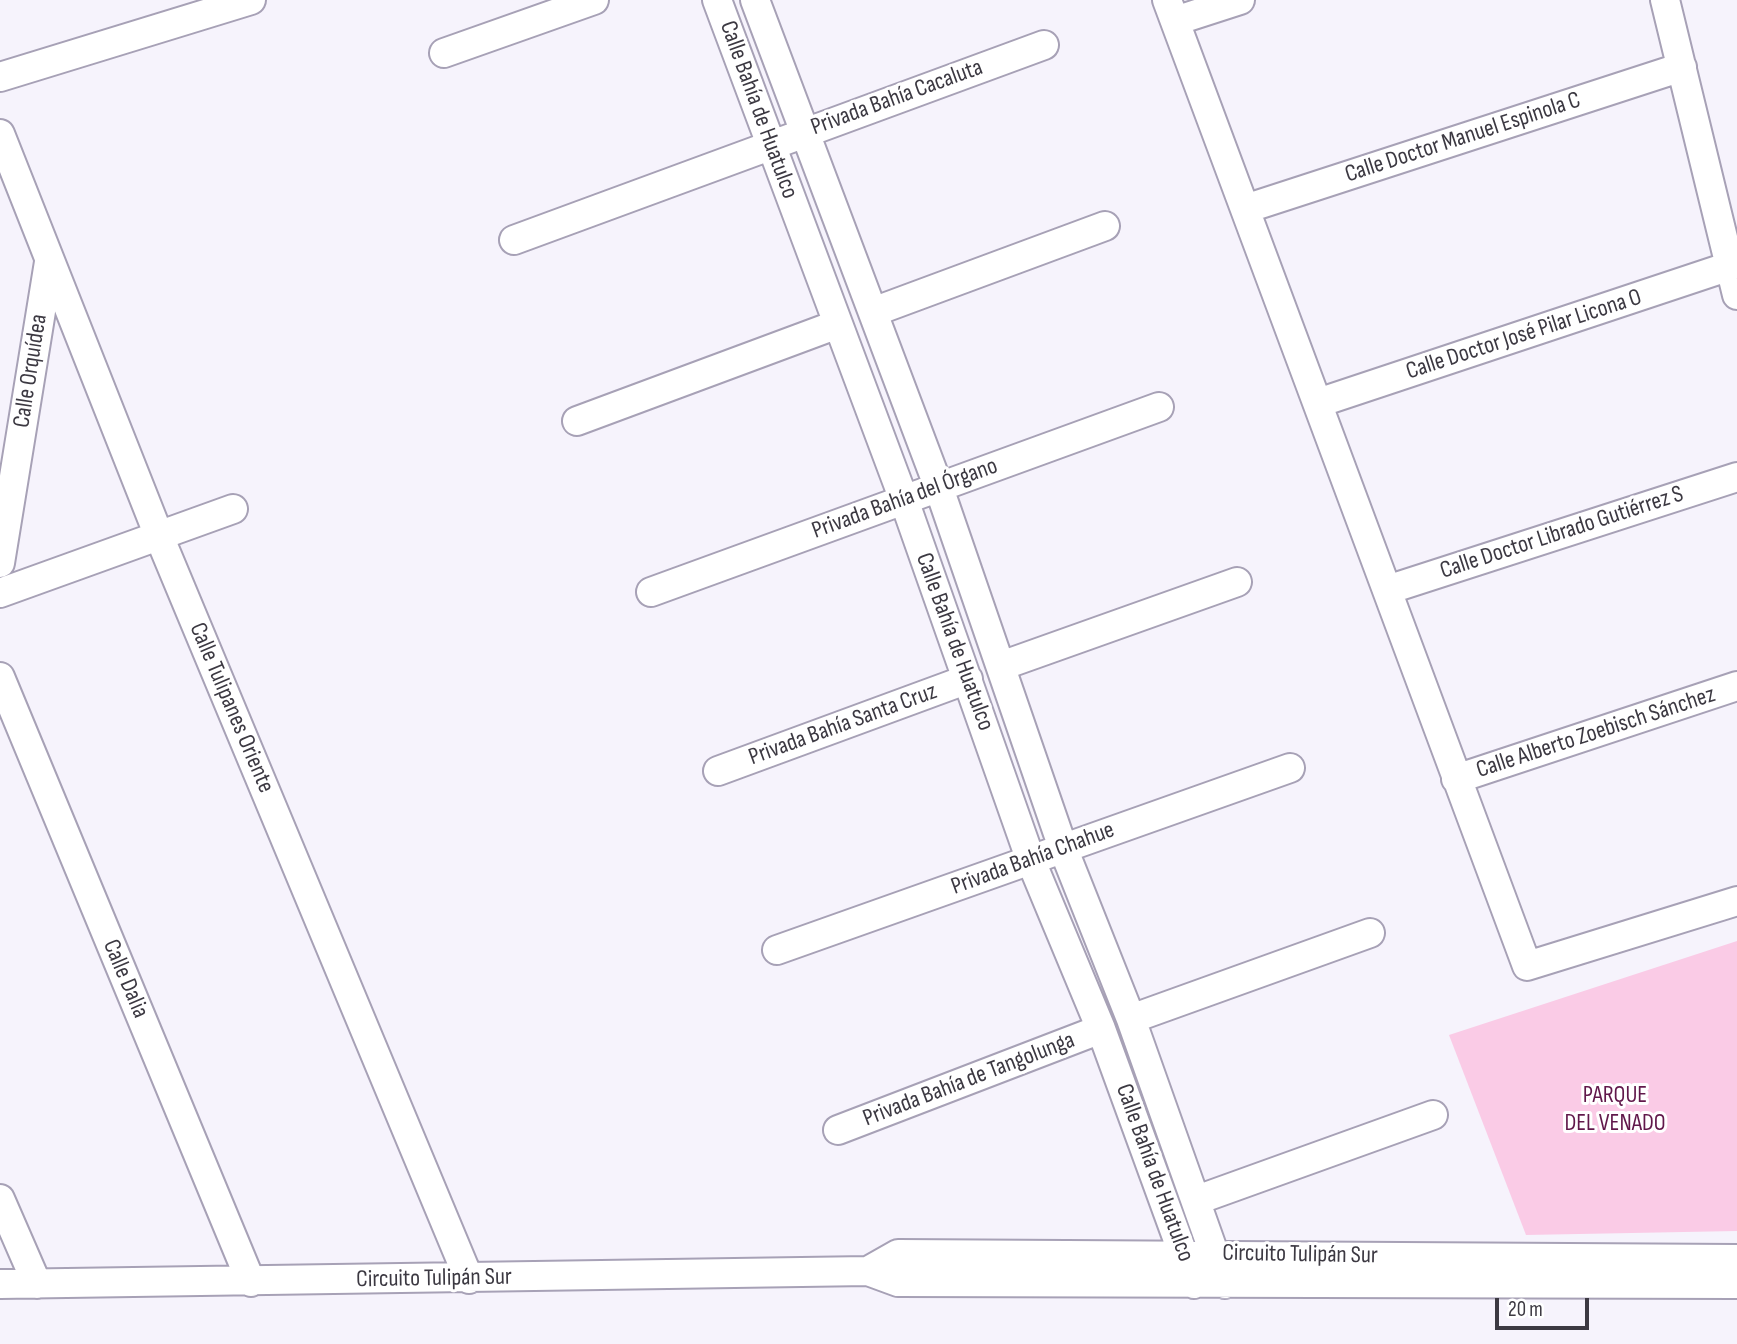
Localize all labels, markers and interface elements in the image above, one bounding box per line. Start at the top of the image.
street label: Calle Bahía de Huatulco [713,17,803,203]
street label: Privada Bahía Cacaluta [807,54,987,142]
street label: Calle Doctor Manuel Espinola C [1342,86,1584,190]
street label: Calle Doctor José Pilar Licona O [1403,283,1645,387]
street label: Calle Orquídea [8,312,54,430]
street label: Privada Bahía del Órgano [808,452,1002,546]
street label: Calle Doctor Librado Gutiérrez S [1437,480,1687,586]
street label: Calle Bahía de Huatulco [909,549,999,735]
street label: Calle Tulipanes Oriente [182,619,280,797]
street label: Privada Bahía Santa Cruz [745,678,941,772]
street label: Calle Alberto Zoebisch Sánchez [1473,681,1719,785]
street label: Privada Bahía Chahue [947,816,1119,902]
street label: Calle Dalia [96,935,154,1023]
street label: Privada Bahía de Tangolunga [859,1026,1079,1134]
street label: Calle Bahía de Huatulco [1109,1080,1199,1266]
park label: PARQUE DEL VENADO [1564,1082,1666,1138]
street label: Circuito Tulipán Sur [1222,1239,1378,1271]
street label: Circuito Tulipán Sur [356,1263,512,1295]
scale bar [1499,1284,1594,1328]
text: 20 m [1508,1297,1543,1322]

